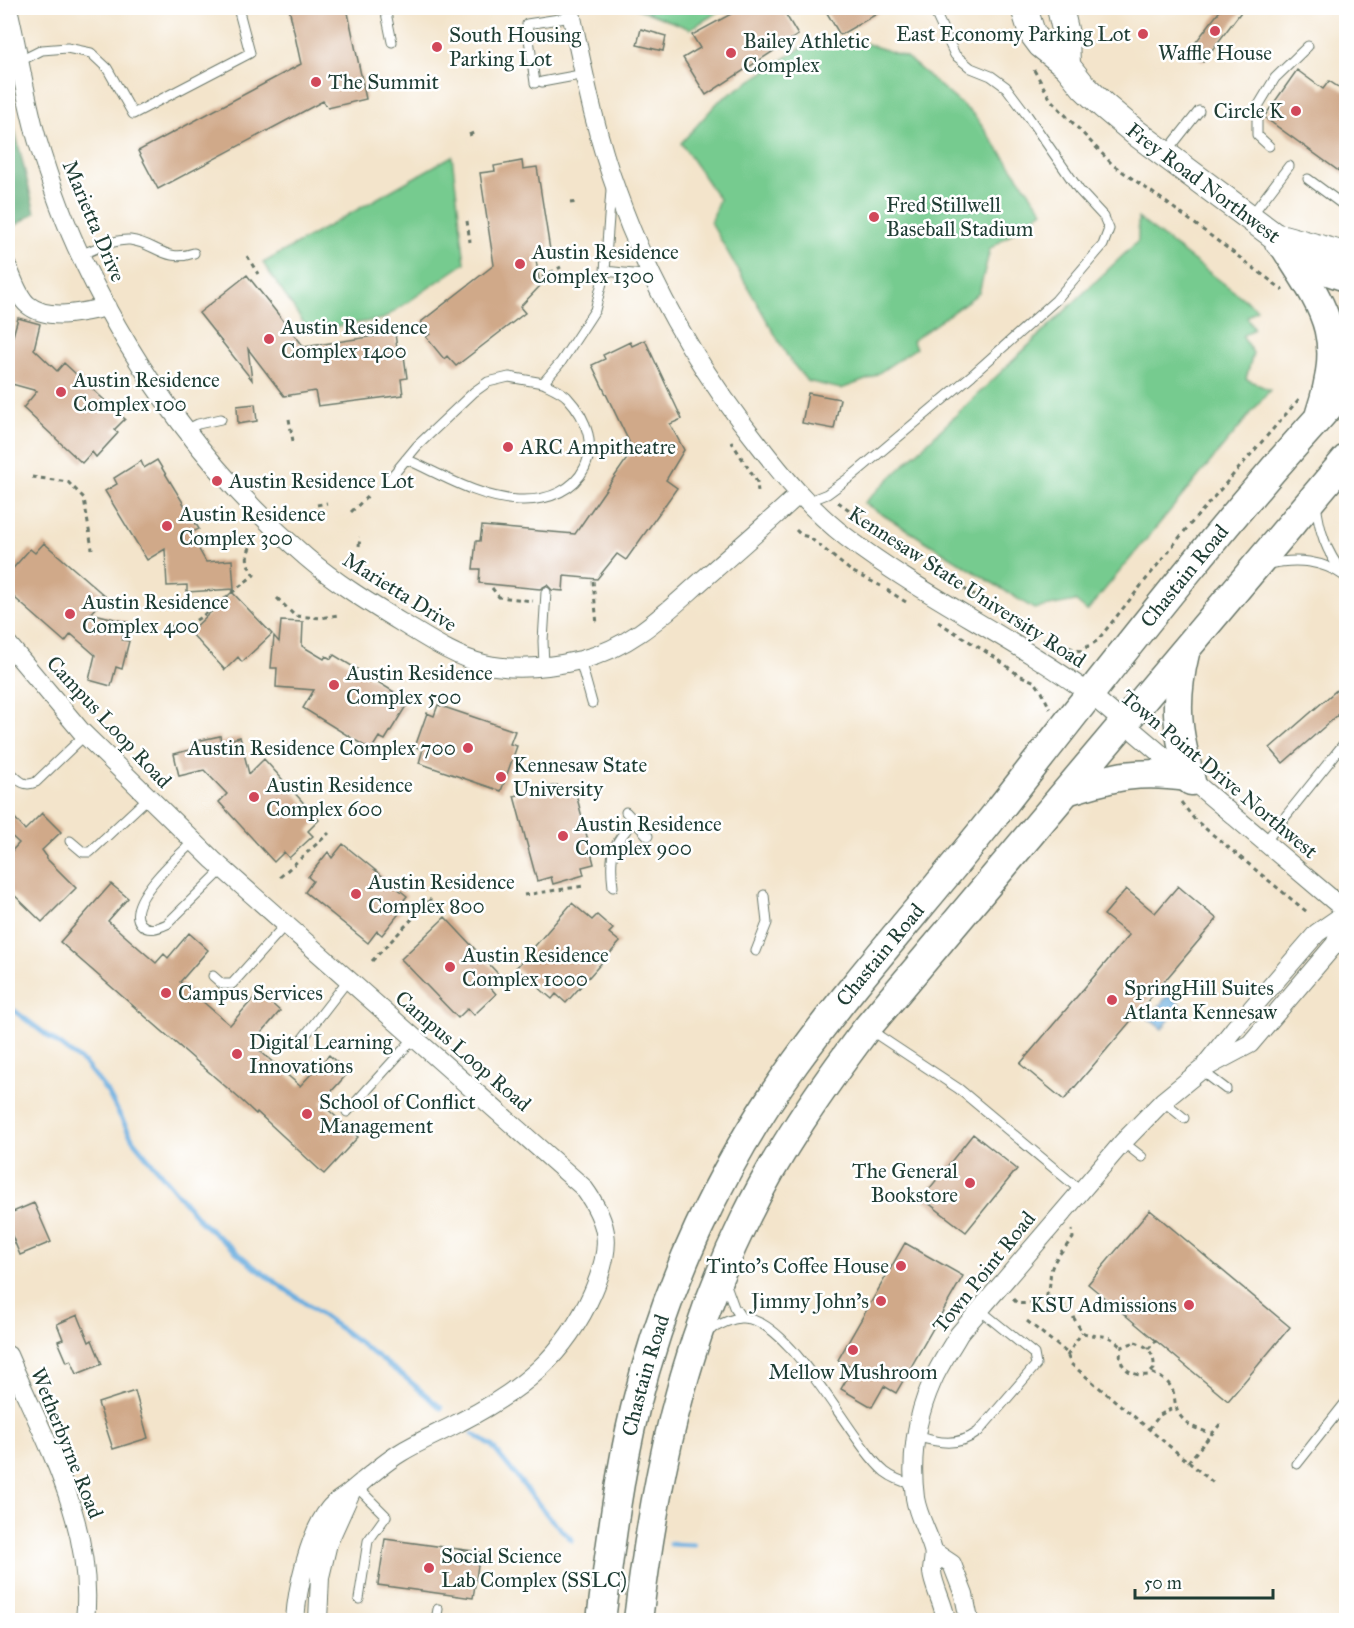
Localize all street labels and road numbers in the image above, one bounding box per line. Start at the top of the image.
street label: Frey Road Northwest [1121,117,1286,249]
street label: Marietta Drive [57,156,131,286]
street label: Kennesaw State University Road [843,500,1091,674]
street label: Chastain Road [1135,519,1234,633]
street label: Marietta Drive [338,547,462,638]
street label: Campus Loop Road [41,650,177,794]
street label: Town Point Drive Northwest [1115,684,1323,865]
street label: Chastain Road [830,898,930,1011]
street label: Campus Loop Road [390,985,537,1117]
street label: Town Point Road [927,1206,1041,1338]
street label: Chastain Road [616,1311,675,1439]
street label: Wetherbyrne Road [25,1364,109,1523]

